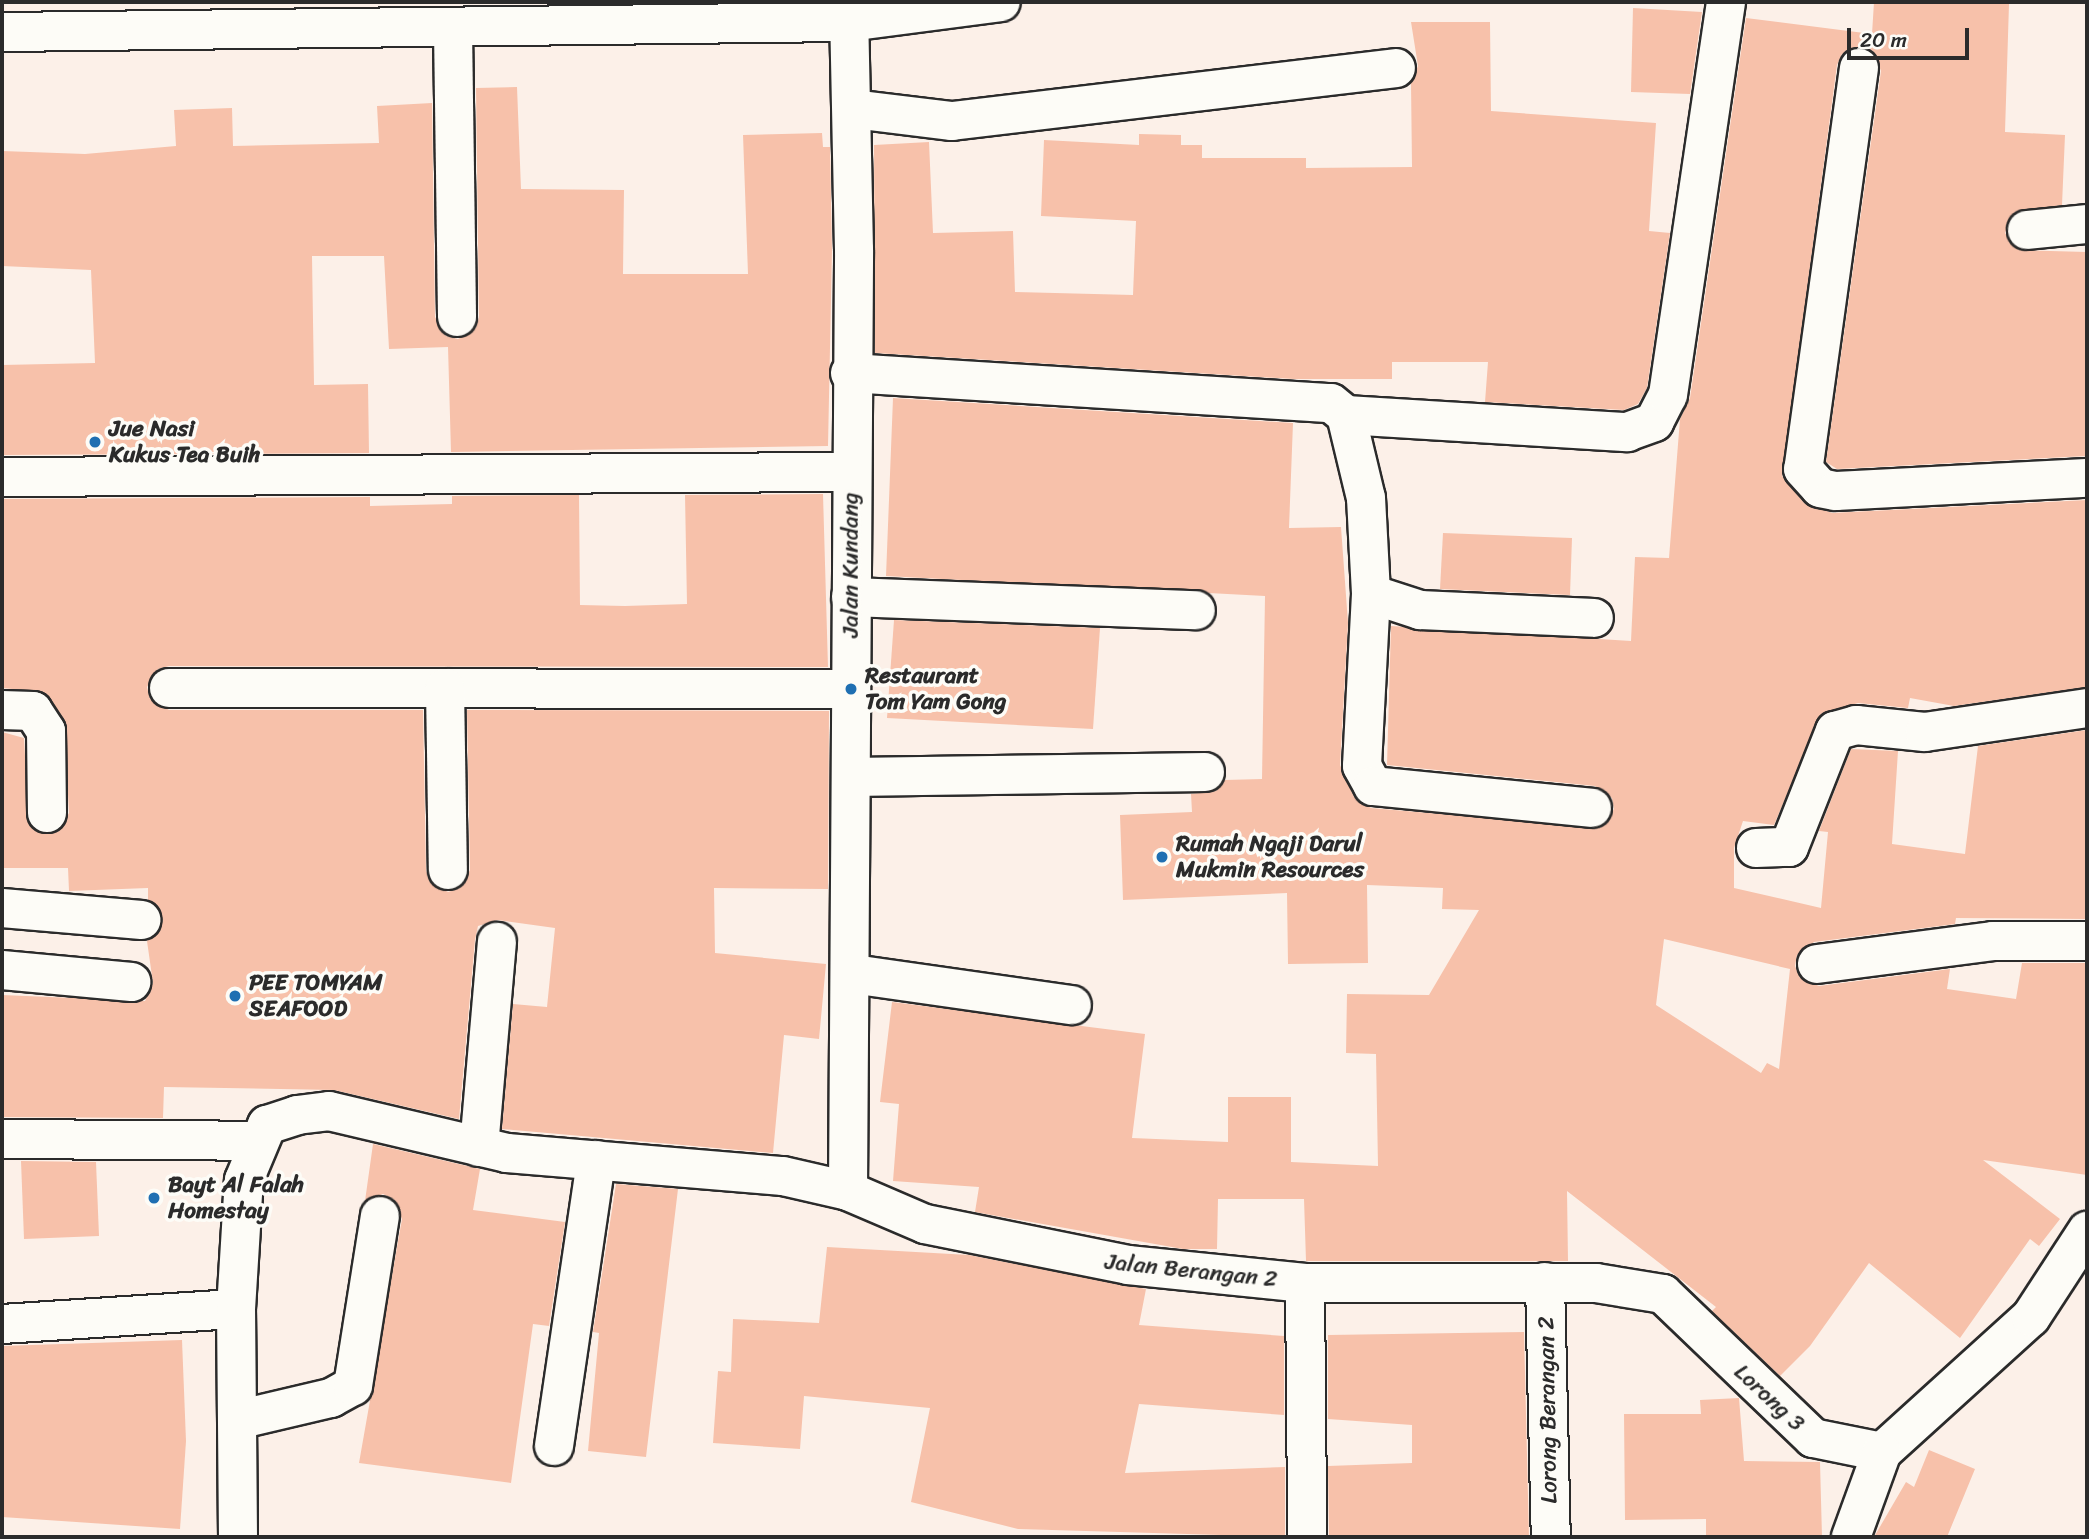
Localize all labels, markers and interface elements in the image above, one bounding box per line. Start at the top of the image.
scale bar [1851,14,1974,58]
text: 20 m [1860,21,1907,59]
place label: Jue Nasi Kukus Tea Buih [109,415,262,469]
marker: Jue Nasi Kukus Tea Buih [87,434,103,450]
street label: Jalan Kundang [837,492,865,638]
place label: Restaurant Tom Yam Gong [865,662,1006,716]
marker: Restaurant Tom Yam Gong [843,681,859,697]
place label: Rumah Ngaji Darul Mukmin Resources [1176,830,1365,884]
marker: Rumah Ngaji Darul Mukmin Resources [1154,849,1170,865]
place label: PEE TOMYAM SEAFOOD [249,969,383,1023]
marker: PEE TOMYAM SEAFOOD [227,988,243,1004]
place label: Bayt Al Falah Homestay [168,1171,304,1225]
marker: Bayt Al Falah Homestay [146,1190,162,1206]
street label: Jalan Berangan 2 [1103,1248,1279,1294]
street label: Lorong Berangan 2 [1533,1316,1563,1504]
street label: Lorong 3 [1728,1359,1810,1437]

